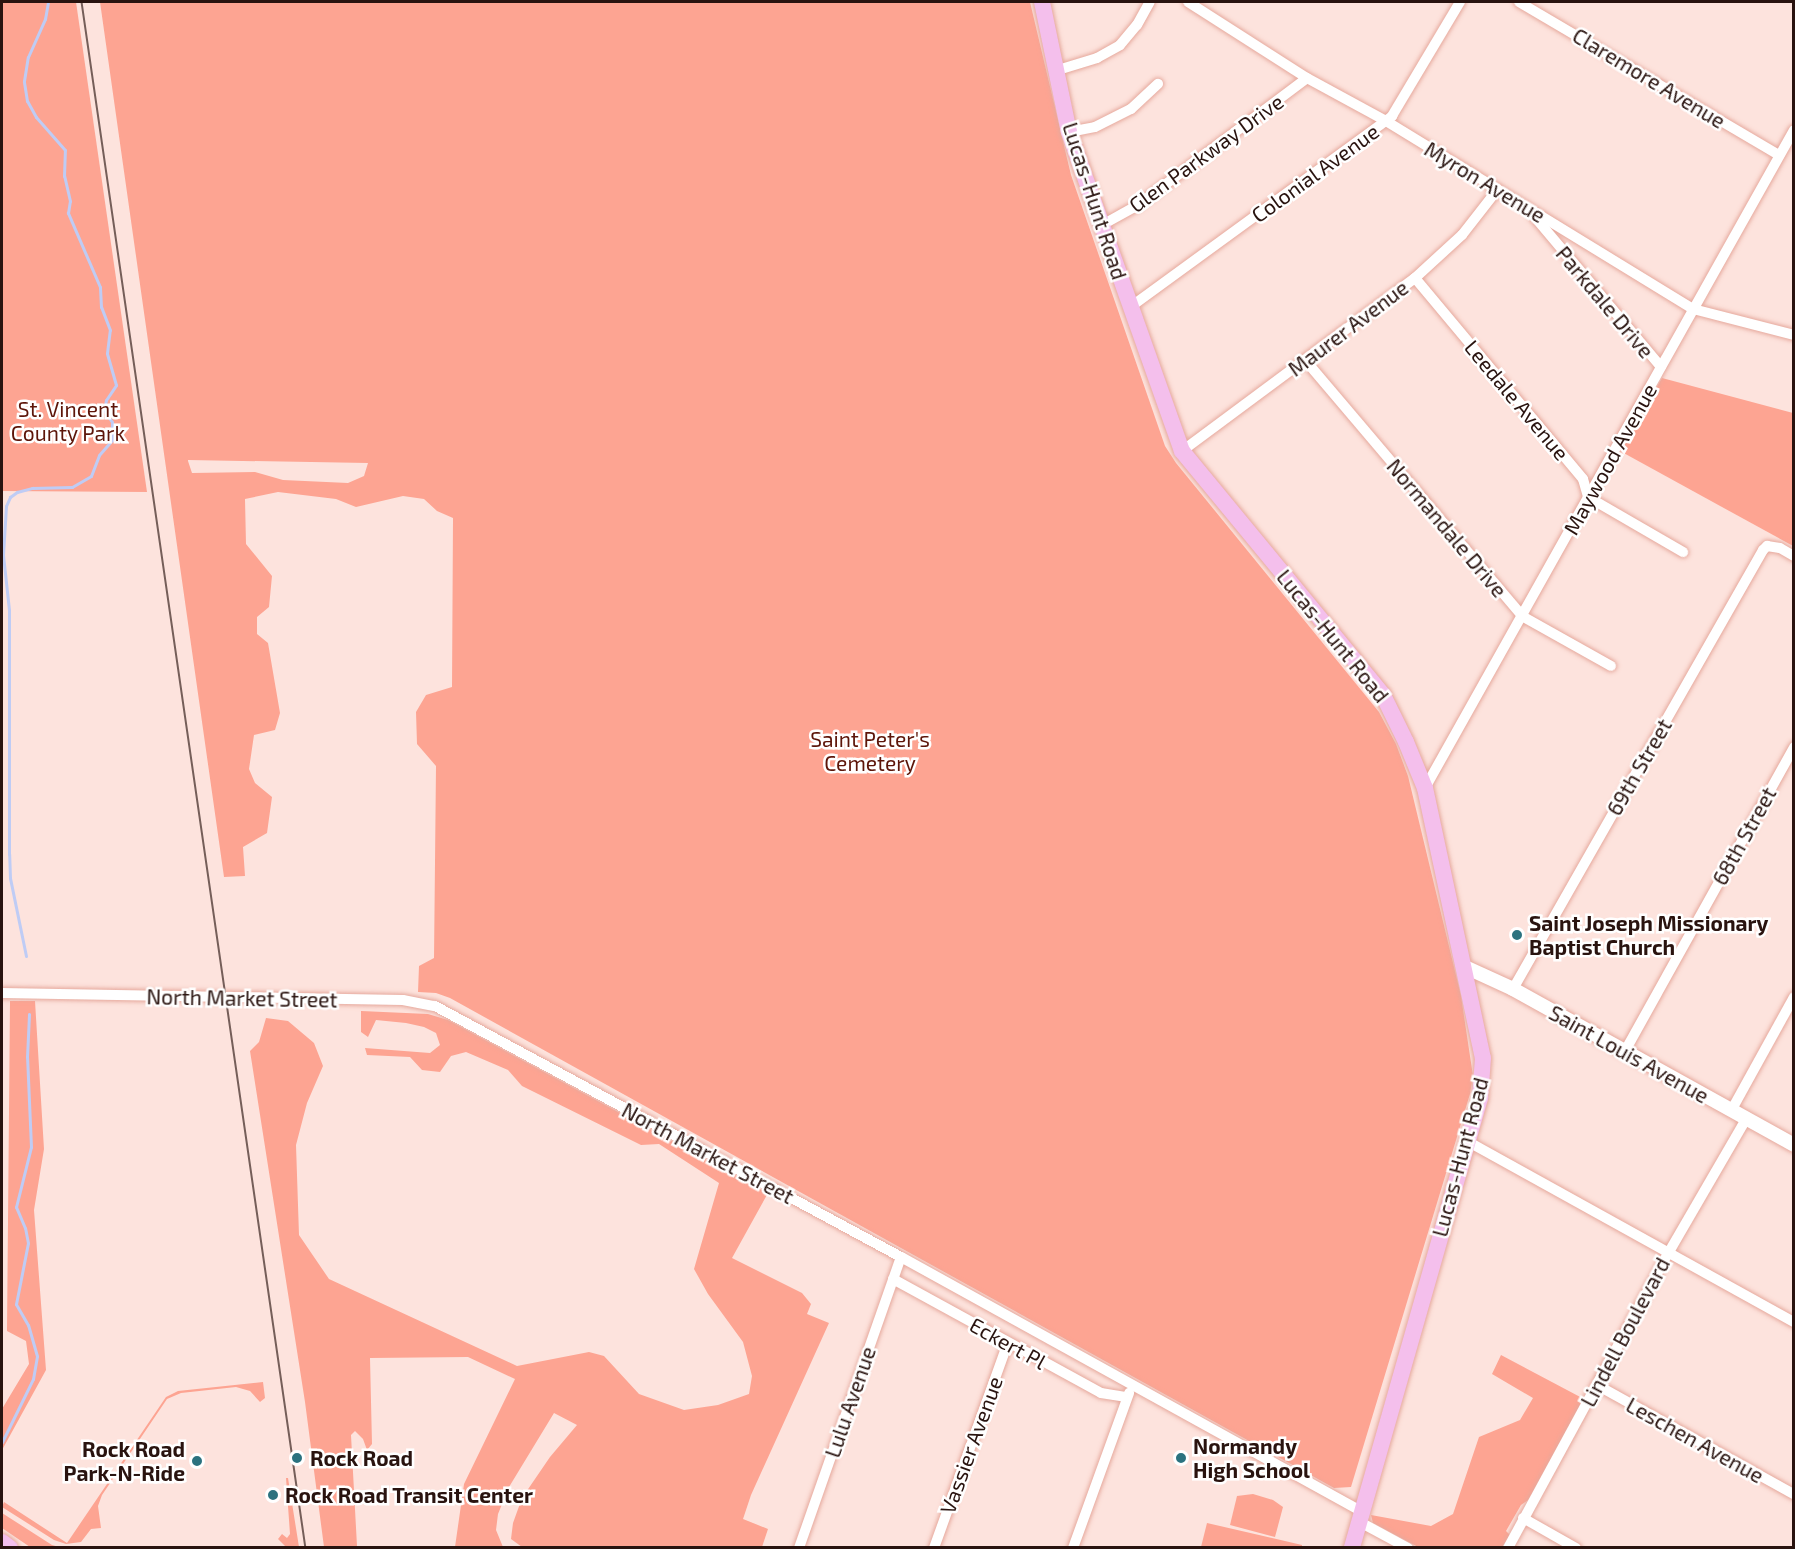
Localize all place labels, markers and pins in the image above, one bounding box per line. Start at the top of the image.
place label: Saint Joseph Missionary Baptist Church [1529,910,1769,960]
marker: Saint Joseph Missionary Baptist Church [1510,928,1524,942]
place label: Normandy High School [1193,1433,1310,1483]
place label: Rock Road Park-N-Ride [64,1436,185,1486]
place label: Rock Road [310,1445,413,1471]
marker: Rock Road [288,1449,306,1467]
marker: Normandy High School [1174,1451,1188,1465]
marker: Rock Road Park-N-Ride [190,1454,204,1468]
place label: Rock Road Transit Center [285,1482,534,1508]
marker: Rock Road Transit Center [266,1488,280,1502]

